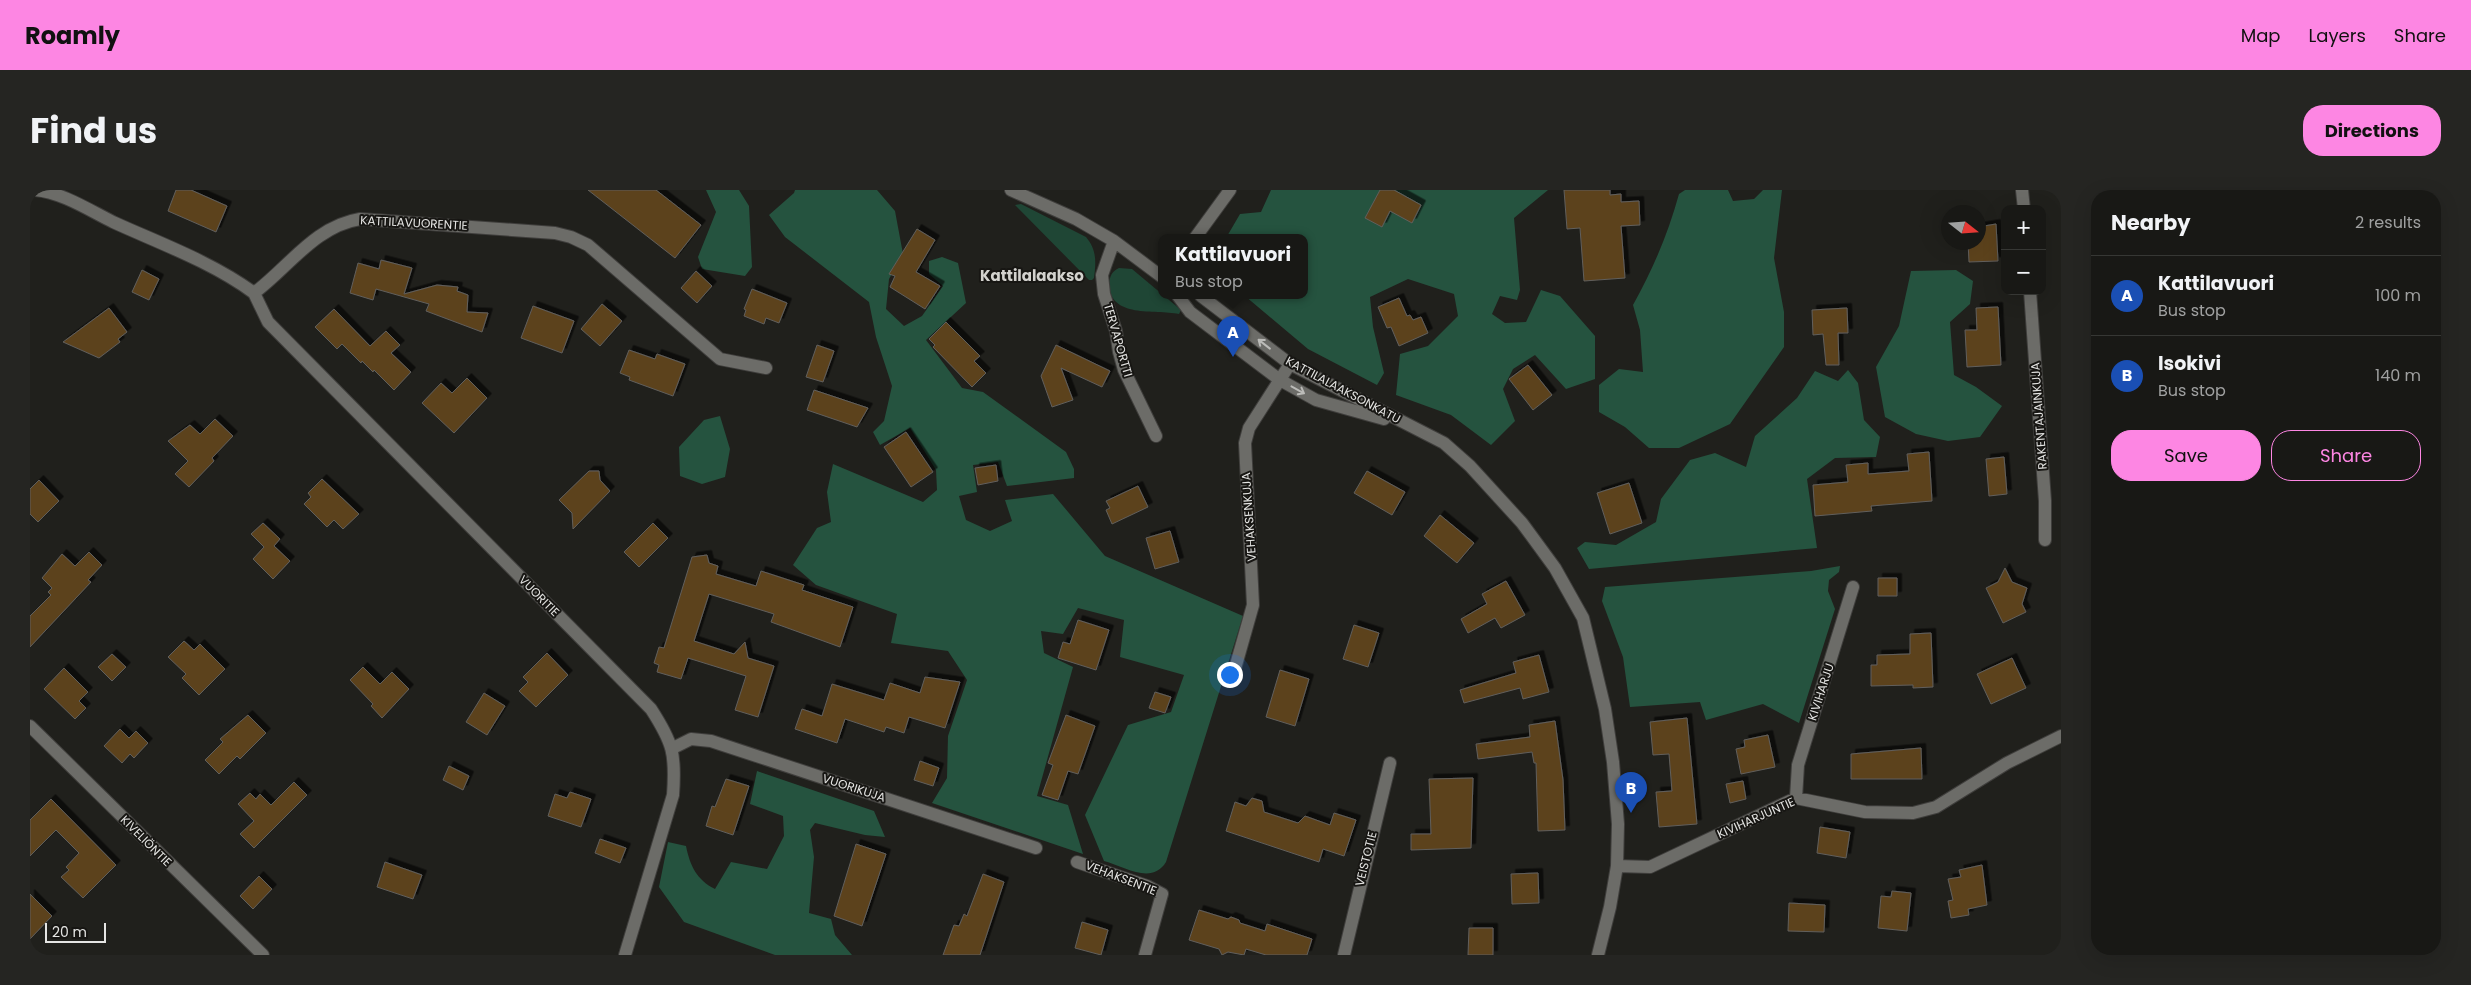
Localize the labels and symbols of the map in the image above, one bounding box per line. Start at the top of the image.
north arrow [1941,205,1986,250]
street label: KATTILAVUORENTIE [360,211,468,234]
district label: Kattilalaakso [980,265,1084,286]
street label: TERVAPORTTI [1100,301,1137,379]
pin: A [1217,316,1249,357]
one-way arrow [1258,339,1271,350]
street label: KATTILALAAKSONKATU [1283,352,1404,427]
street label: RAKENTAJAINKUJA [2026,362,2051,470]
one-way arrow [1290,386,1305,395]
street label: VEHAKSENKUJA [1237,472,1260,562]
street label: VUORITIE [515,571,564,620]
street label: KIVIHARJU [1803,661,1838,723]
your location [1217,662,1243,688]
street label: VUORIKUJA [820,769,888,806]
pin: B [1615,772,1647,813]
street label: KIVIHARJUNTIE [1714,793,1797,842]
street label: KIVELIÖNTIE [117,811,176,870]
street label: VEISTOTIE [1351,830,1381,888]
street label: VEHAKSENTIE [1083,856,1159,899]
scale bar [45,920,106,943]

